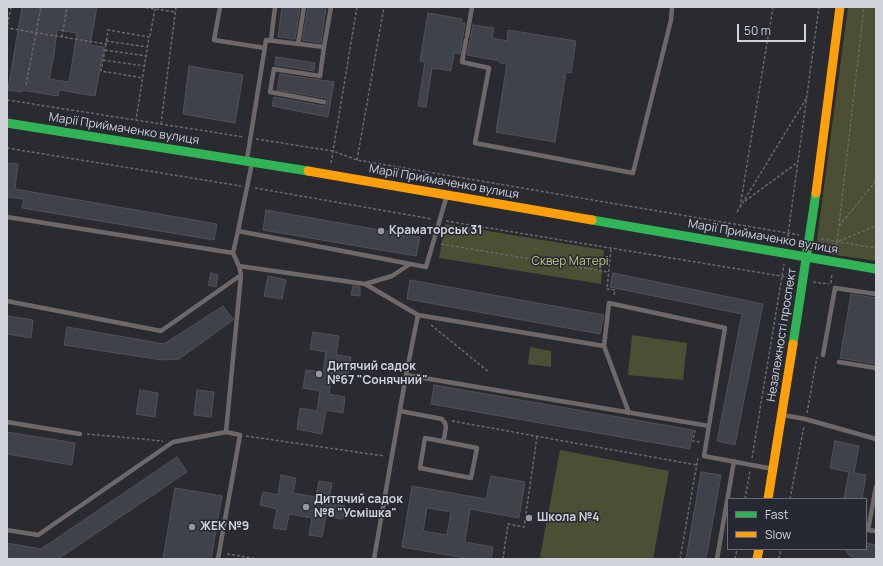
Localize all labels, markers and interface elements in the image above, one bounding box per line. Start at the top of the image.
scale bar [739,16,808,42]
text: 50 m [744,22,771,39]
street label: Марії Приймаченко вулиця [48,110,200,148]
street label: Марії Приймаченко вулиця [368,162,520,202]
street label: Марії Приймаченко вулиця [687,217,839,257]
place label: Краматорськ 31 [389,224,483,238]
marker: Краматорськ 31 [376,226,386,236]
park label: Сквер Матері [531,255,609,269]
street label: Незалежності проспект [764,267,800,403]
place label: Дитячий садок №67 "Сонячний" [327,360,428,388]
marker: Дитячий садок №67 "Сонячний" [314,369,324,379]
place label: Дитячий садок №8 "Усмішка" [314,493,403,521]
legend [727,498,867,550]
marker: Дитячий садок №8 "Усмішка" [301,502,311,512]
text: Fast [765,506,789,523]
place label: Школа №4 [537,511,600,525]
marker: Школа №4 [524,513,534,523]
place label: ЖЕК №9 [200,520,249,534]
marker: ЖЕК №9 [187,522,197,532]
text: Slow [765,526,791,543]

